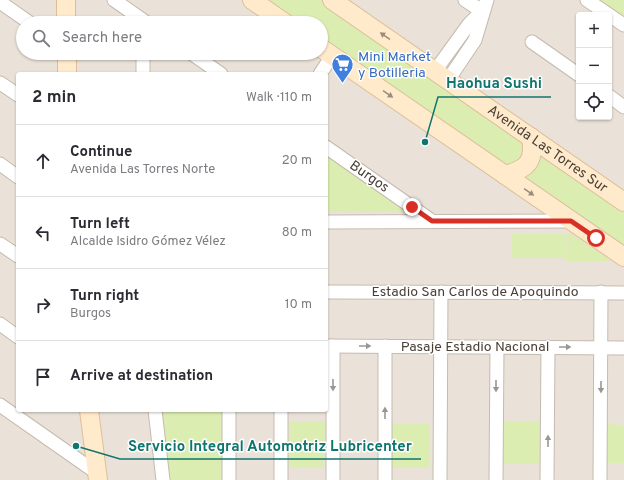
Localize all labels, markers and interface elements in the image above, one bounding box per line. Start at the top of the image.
map controls [576,12,612,120]
button: + [576,12,612,48]
search box [16,16,328,60]
icon: search [30,27,52,49]
text: Search here [62,29,142,48]
one-way arrow [380,32,390,40]
button: − [576,48,612,84]
place label: Mini Market y Botilleria [358,49,431,82]
supermarket icon: Mini Market y Botilleria [330,52,356,85]
callout: Haohua Sushi [438,70,551,97]
text: Haohua Sushi [446,75,542,94]
button: locate [576,84,612,120]
text: 2 min [32,87,76,109]
text: Walk · 110 m [246,90,312,106]
one-way arrow [382,90,393,98]
street label: Avenida Las Torres Sur [484,102,611,197]
text: Continue [70,143,132,162]
icon: ahead [32,150,54,172]
text: 20 m [282,153,312,169]
street label: Burgos [346,157,392,197]
text: Avenida Las Torres Norte [70,162,215,178]
one-way arrow [524,188,534,196]
route end [403,198,421,216]
text: Turn left [70,215,130,234]
icon: left [32,222,54,244]
text: 80 m [282,225,312,241]
route start [587,229,605,247]
text: Alcalde Isidro Gómez Vélez [70,234,226,250]
street label: Estadio San Carlos de Apoquindo [372,284,579,301]
text: Turn right [70,287,139,306]
icon: right [32,294,54,316]
text: 10 m [285,297,312,313]
text: Burgos [70,306,111,322]
street label: Pasaje Estadio Nacional [401,339,549,356]
one-way arrow [359,343,372,349]
one-way arrow [559,344,572,350]
icon: arrive [32,366,54,388]
text: Arrive at destination [70,367,213,386]
one-way arrow [330,379,336,392]
one-way arrow [493,380,499,393]
one-way arrow [598,381,604,394]
one-way arrow [382,406,388,419]
callout: Servicio Integral Automotriz Lubricenter [120,432,421,459]
one-way arrow [545,434,551,447]
text: Servicio Integral Automotriz Lubricenter [128,438,413,457]

